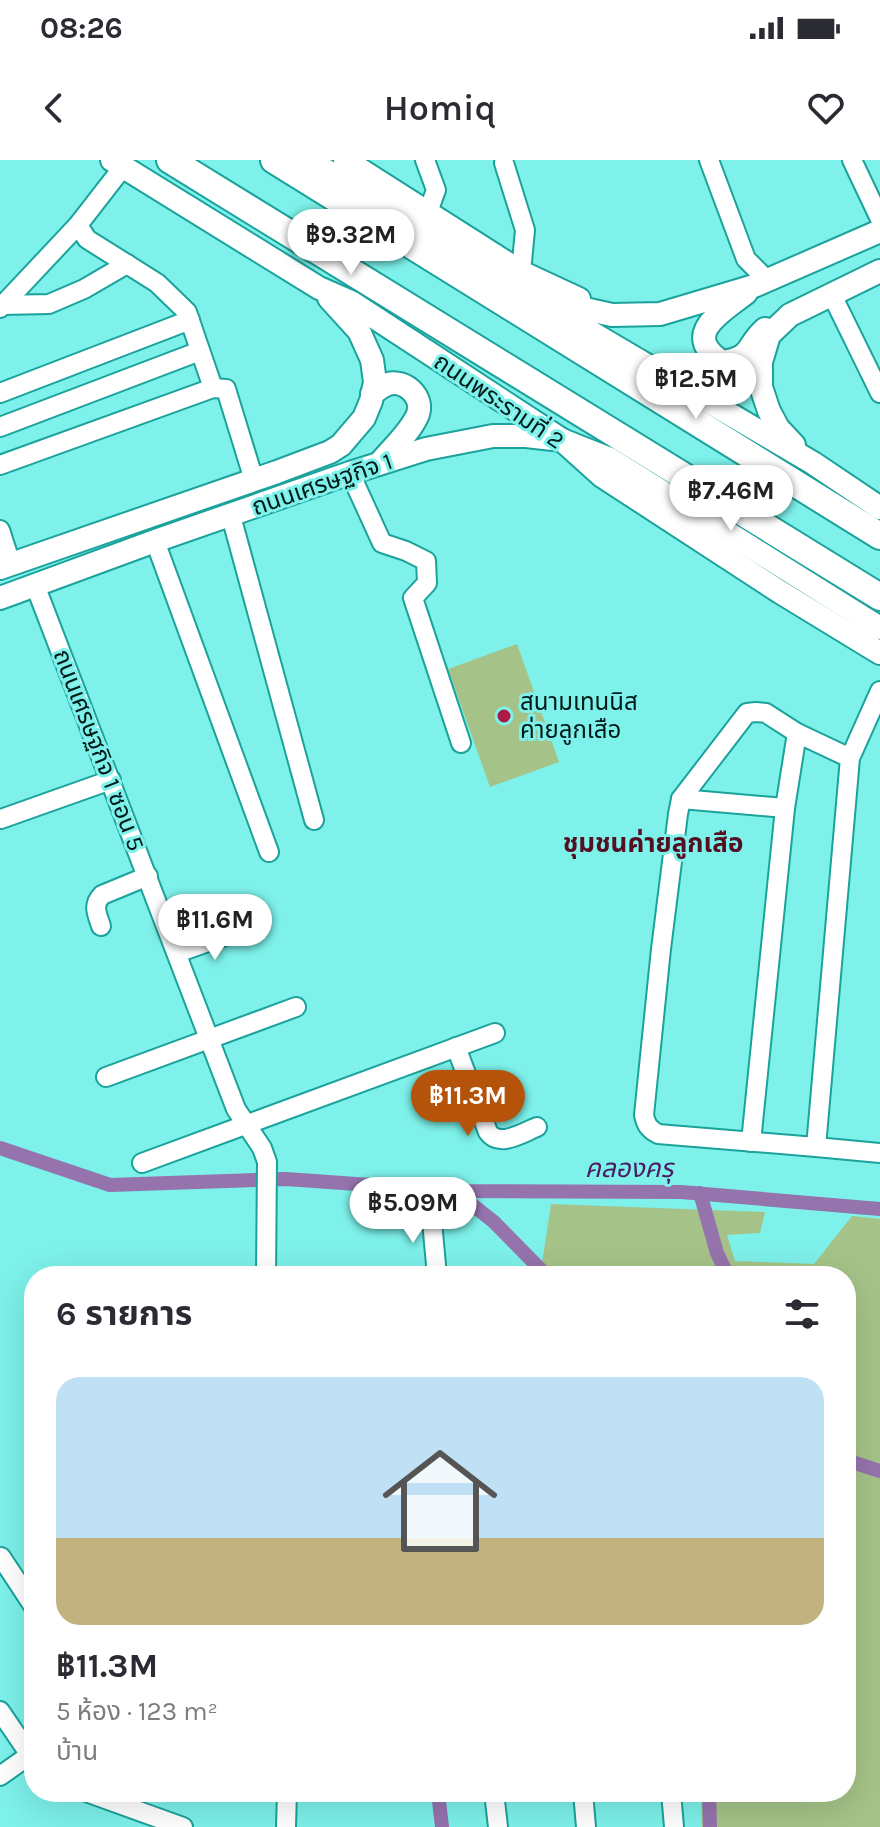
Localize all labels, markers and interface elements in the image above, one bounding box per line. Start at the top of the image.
text: 08:26 [40,10,123,46]
icon: back [32,86,76,130]
icon: heart [804,86,848,130]
text: Homiq [384,87,496,129]
pin: ฿9.32M [286,209,416,277]
text: ฿9.32M [305,219,397,250]
street label: ถนนพระรามที่ 2 [429,345,571,455]
pin: ฿12.5M [631,353,761,421]
text: ฿12.5M [654,363,738,394]
street label: ถนนเศรษฐกิจ 1 [248,447,396,521]
pin: ฿7.46M [666,465,796,533]
text: ฿7.46M [687,475,775,506]
street label: ถนนเศรษฐกิจ 1 ซอน 5 [48,645,150,855]
place label: สนามเทนนิส ค่ายลูกเสือ [520,688,638,745]
marker: สนามเทนนิส ค่ายลูกเสือ [495,707,513,725]
district label: ชุมชนค่ายลูกเสือ [563,828,743,859]
pin: ฿11.6M [150,894,280,962]
text: ฿11.6M [176,904,254,935]
pin: ฿11.3M [403,1070,533,1138]
text: ฿11.3M [429,1080,507,1111]
water label: คลองครุ [585,1153,675,1184]
pin: ฿5.09M [348,1177,478,1245]
text: ฿5.09M [368,1187,458,1218]
icon: filters [780,1292,824,1336]
text: 6 รายการ [56,1294,192,1334]
icon: home [368,1429,512,1573]
text: ฿11.3M [56,1646,158,1686]
text: 5 ห้อง · 123 m² [56,1696,218,1727]
text: บ้าน [56,1736,98,1767]

